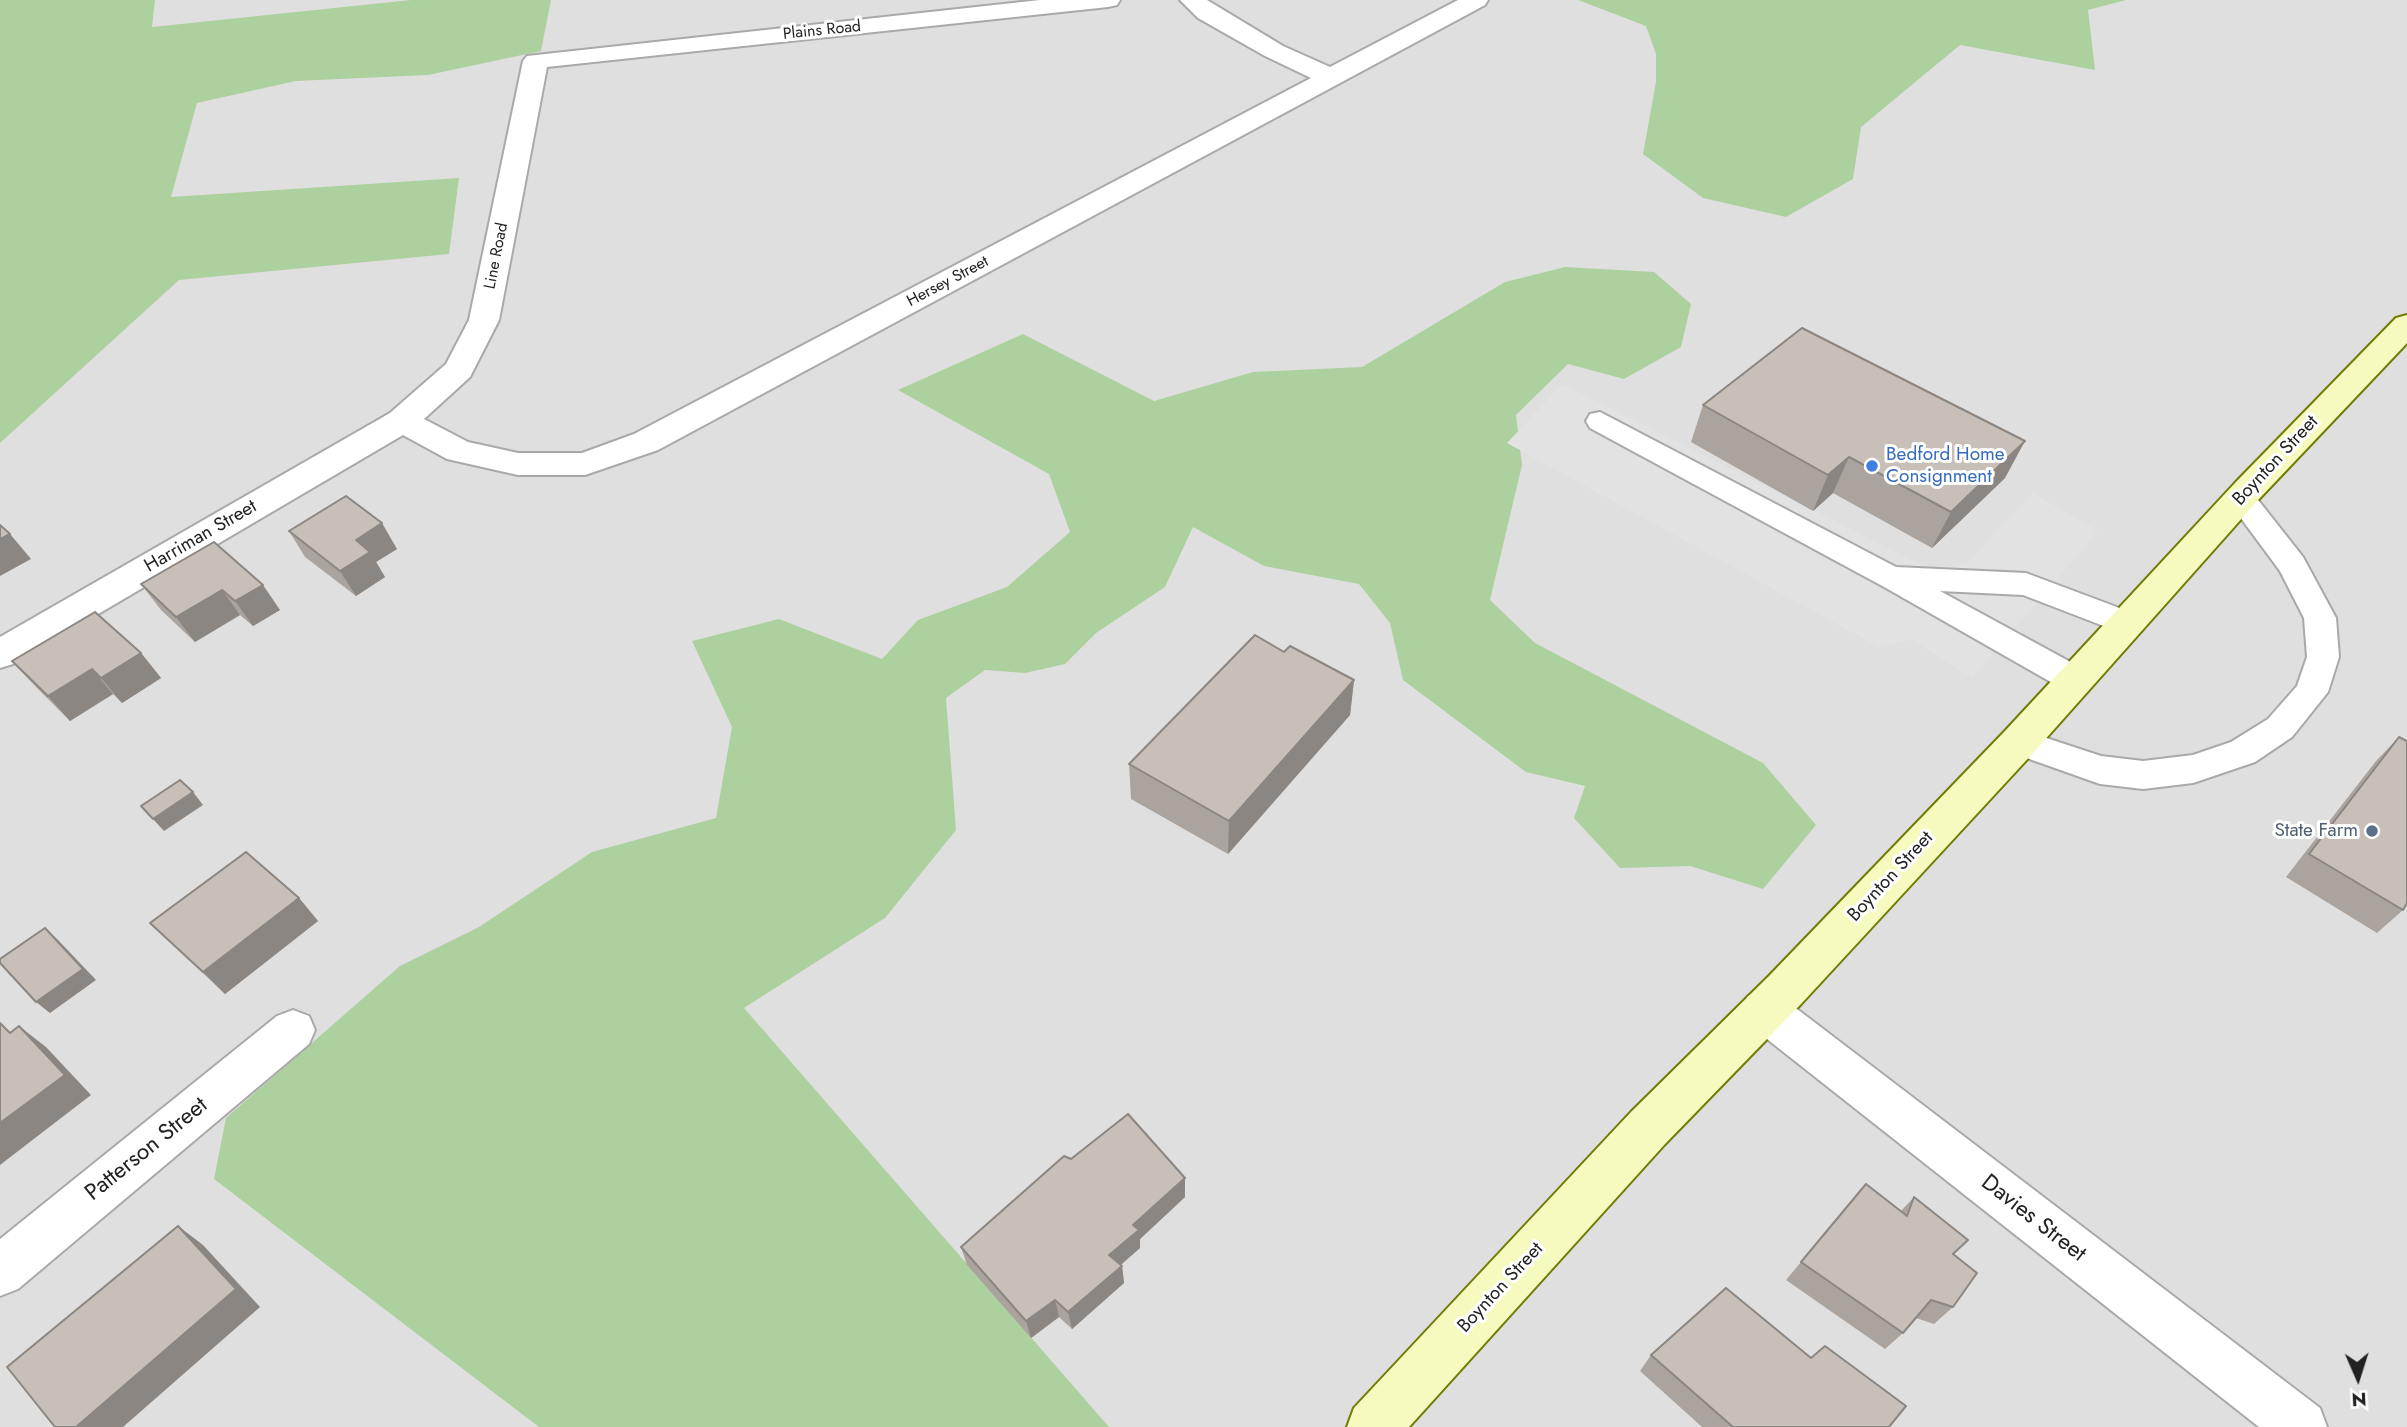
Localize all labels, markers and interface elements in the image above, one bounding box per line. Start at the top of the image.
street label: Plains Road [782,17,862,45]
street label: Line Road [481,221,513,291]
street label: Hersey Street [904,252,992,312]
street label: Boynton Street [2228,411,2324,511]
place label: Bedford Home Consignment [1886,444,2005,488]
marker: Bedford Home Consignment [1864,458,1880,474]
street label: Harriman Street [141,496,261,578]
place label: State Farm [2274,820,2358,842]
marker: State Farm [2364,823,2380,839]
street label: Boynton Street [1843,827,1939,927]
street label: Patterson Street [80,1092,214,1208]
street label: Davies Street [1975,1169,2091,1269]
street label: Boynton Street [1453,1238,1549,1338]
north arrow [2323,1343,2393,1413]
text: N [2351,1386,2367,1413]

